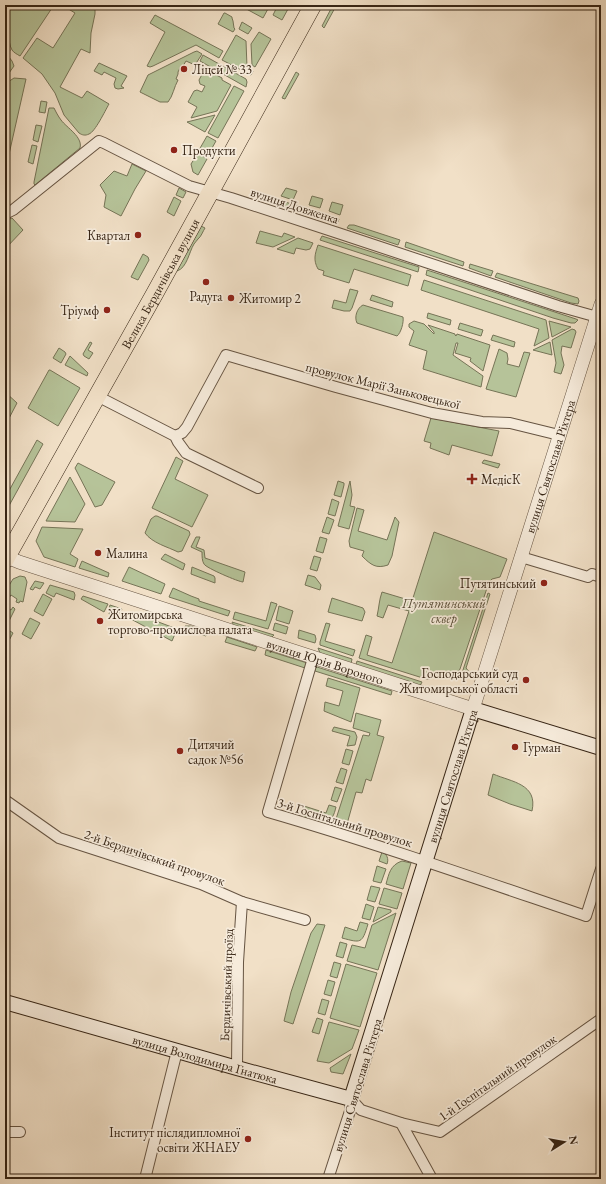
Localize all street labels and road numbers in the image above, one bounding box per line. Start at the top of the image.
street label: вулиця Довженка [249,183,342,228]
street label: Велика Бердичівська вулиця [117,215,203,352]
street label: провулок Марії Заньковецької [304,358,462,413]
street label: вулиця Святослава Ріхтера [521,397,579,535]
street label: вулиця Юрія Вороного [264,635,386,689]
street label: вулиця Святослава Ріхтера [424,706,482,845]
street label: 3-й Госпітальний провулок [275,794,415,851]
street label: 2-й Бердичівський провулок [82,825,228,890]
street label: Бердичівський проїзд [216,928,237,1042]
street label: вулиця Святослава Ріхтера [329,1015,386,1154]
street label: 1-й Госпітальний провулок [435,1030,560,1125]
street label: вулиця Володимира Гнатюка [131,1031,280,1088]

